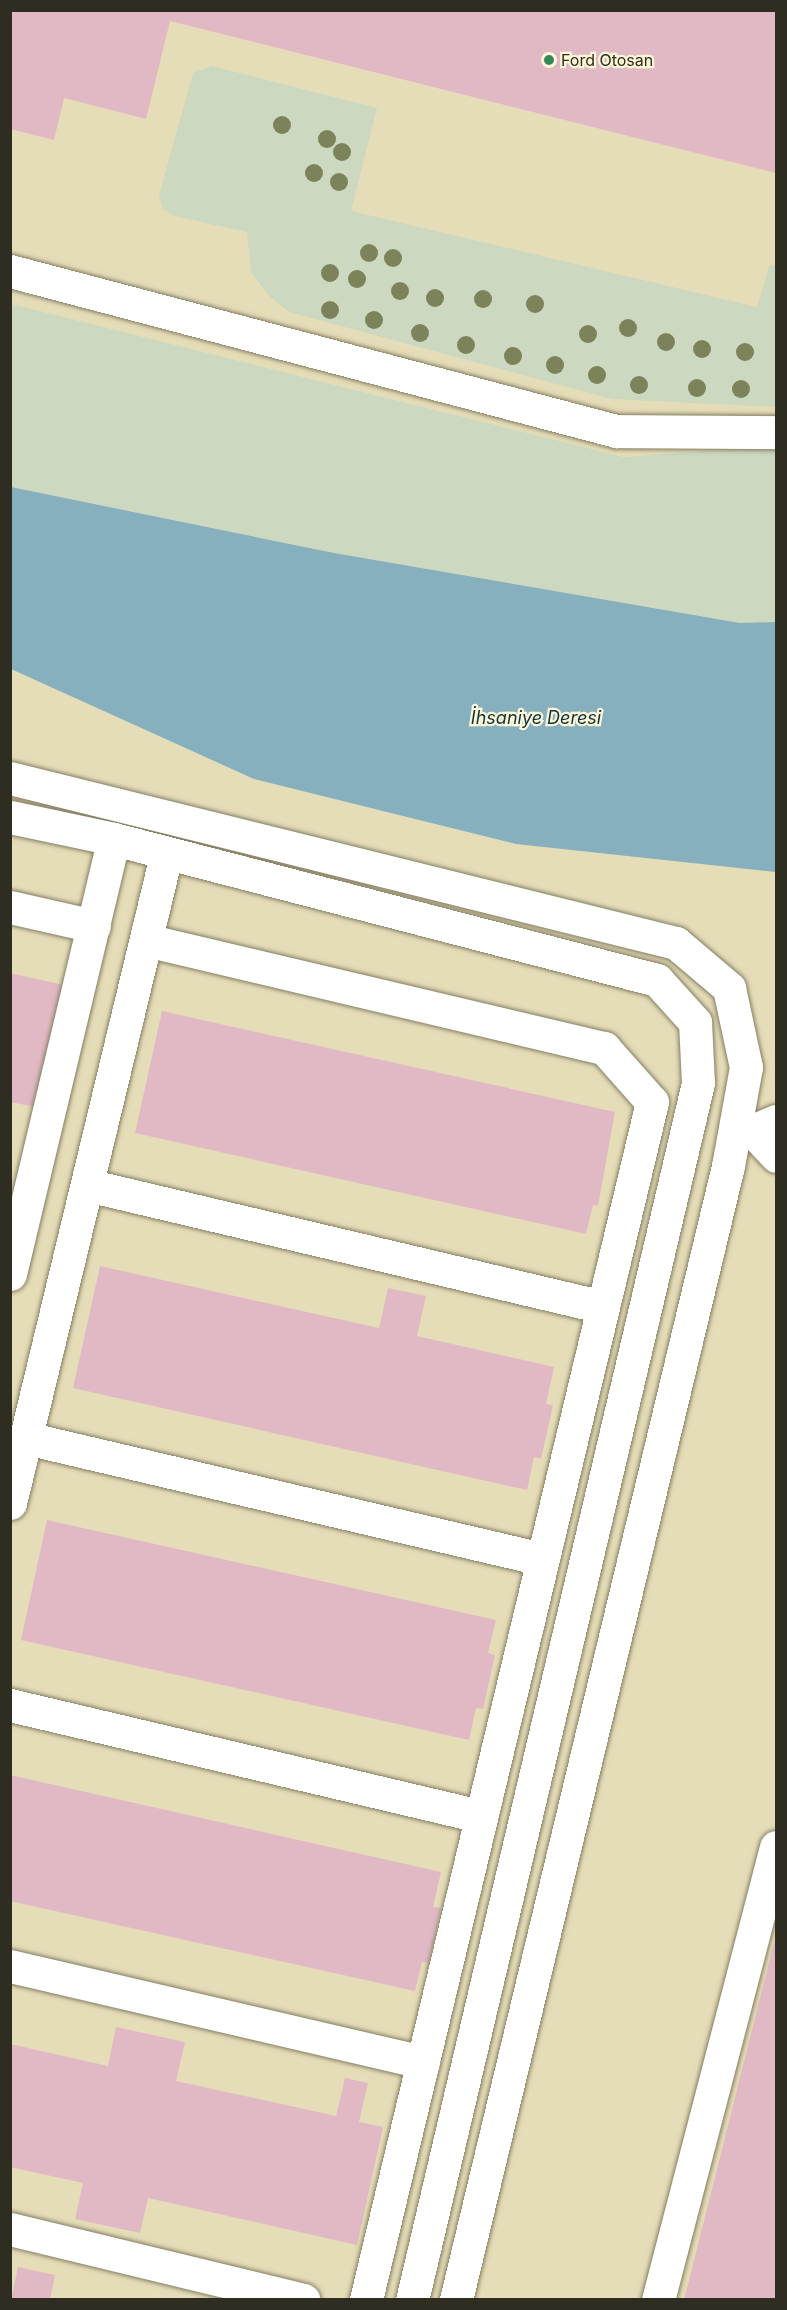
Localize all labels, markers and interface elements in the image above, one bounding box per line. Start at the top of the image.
place label: Ford Otosan [561,50,653,70]
marker: Ford Otosan [542,53,556,67]
water label: İhsaniye Deresi [471,707,601,729]

